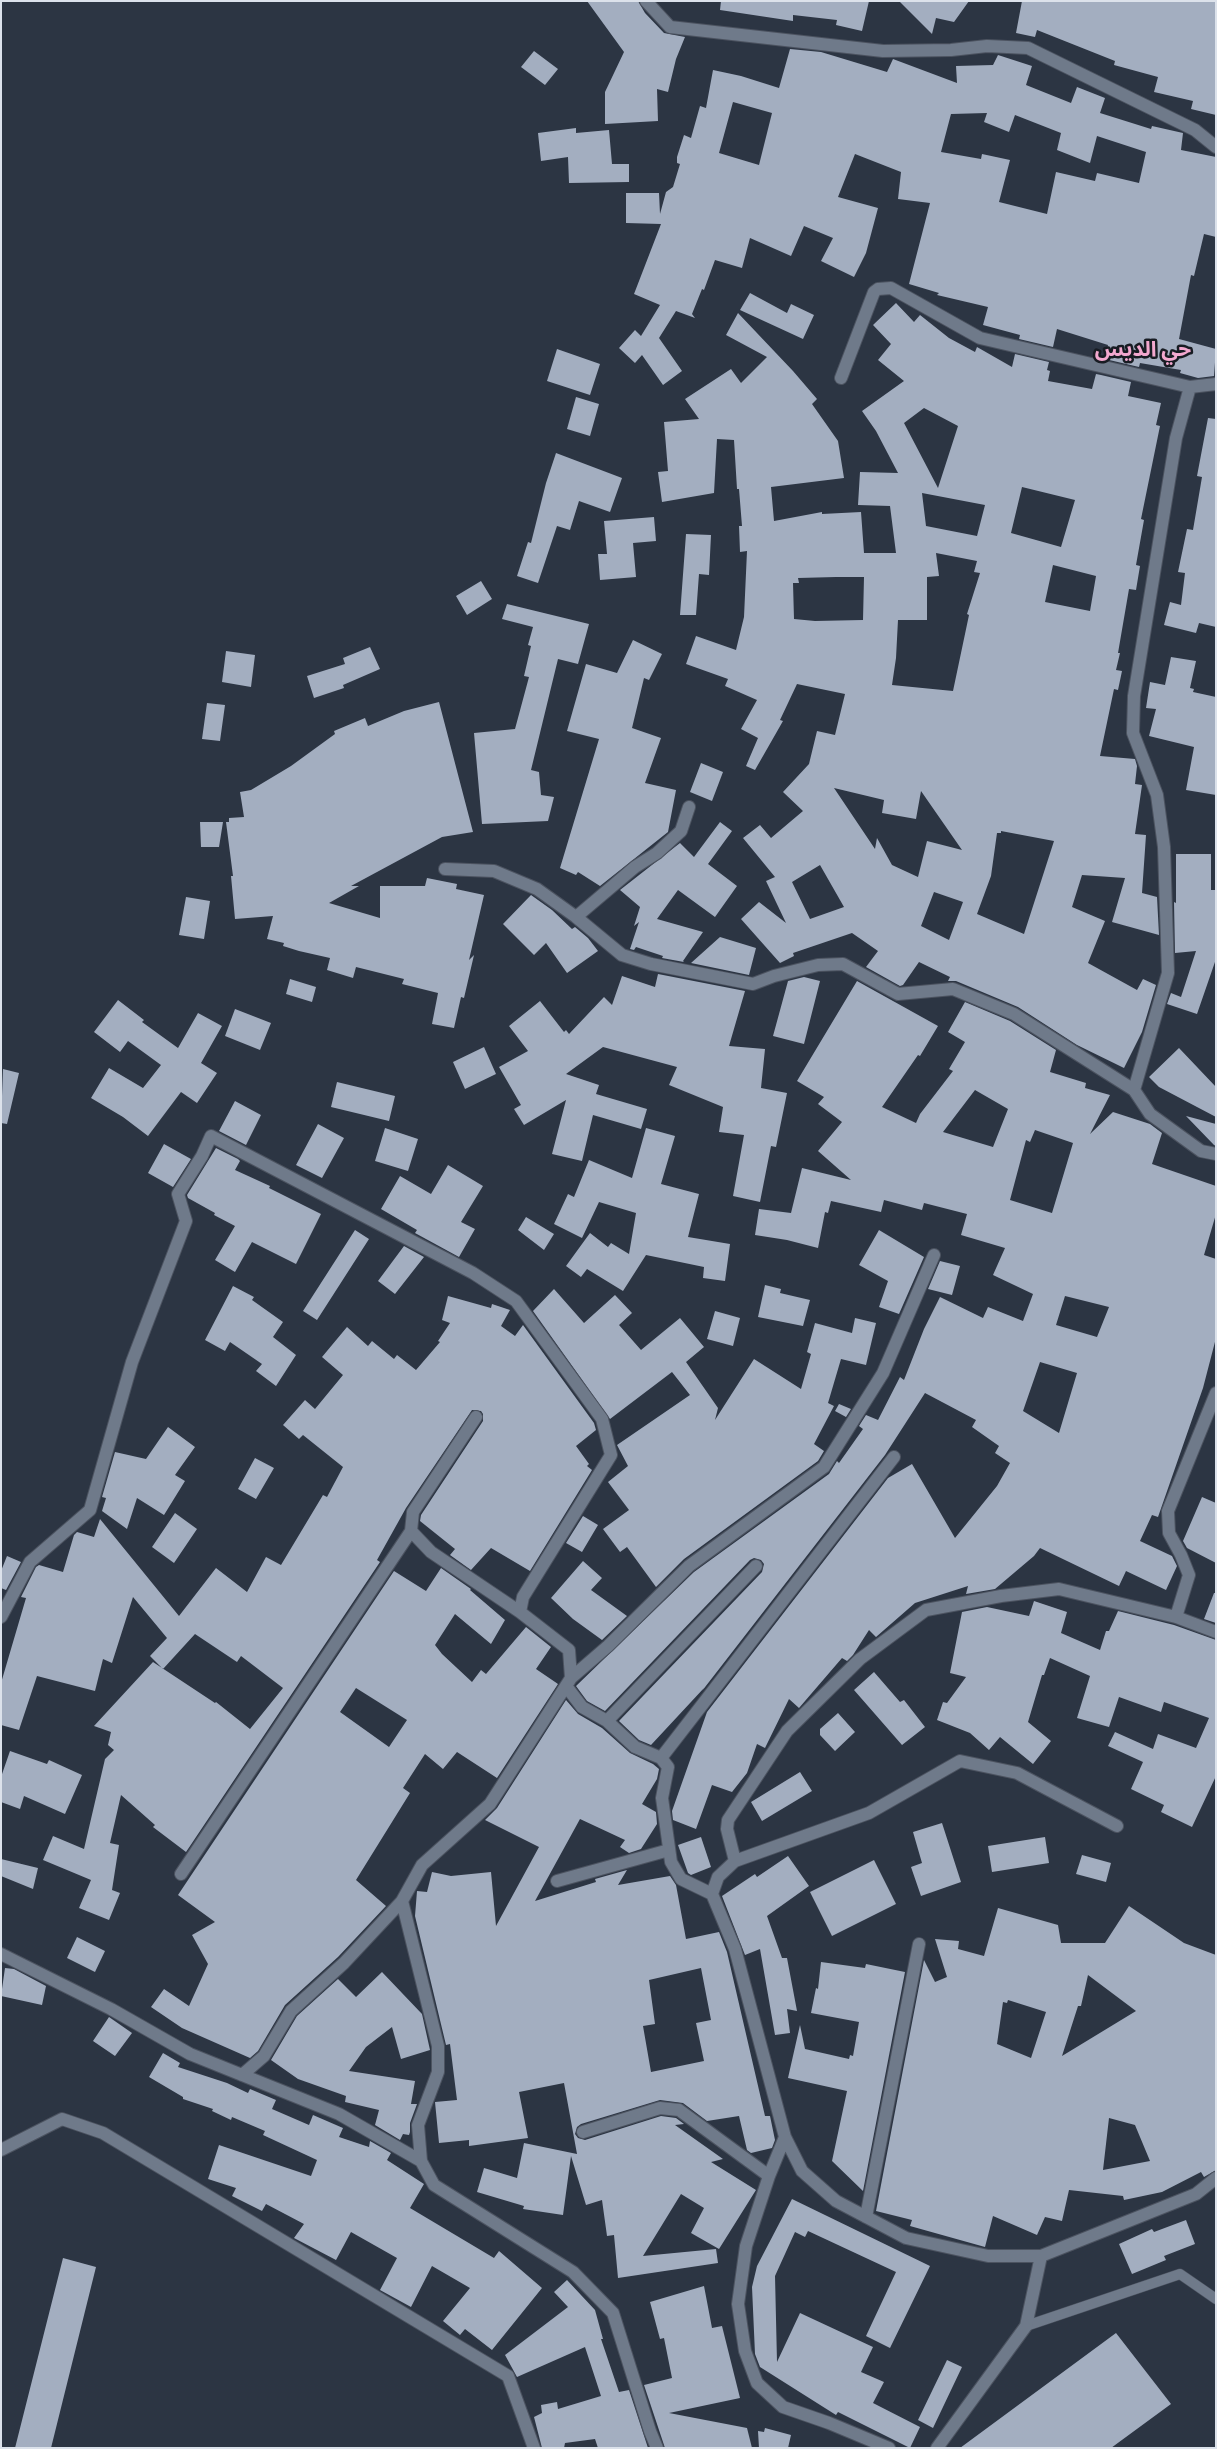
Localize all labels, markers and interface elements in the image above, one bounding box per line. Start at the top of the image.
district label: حي الديس [1095,337,1191,363]

